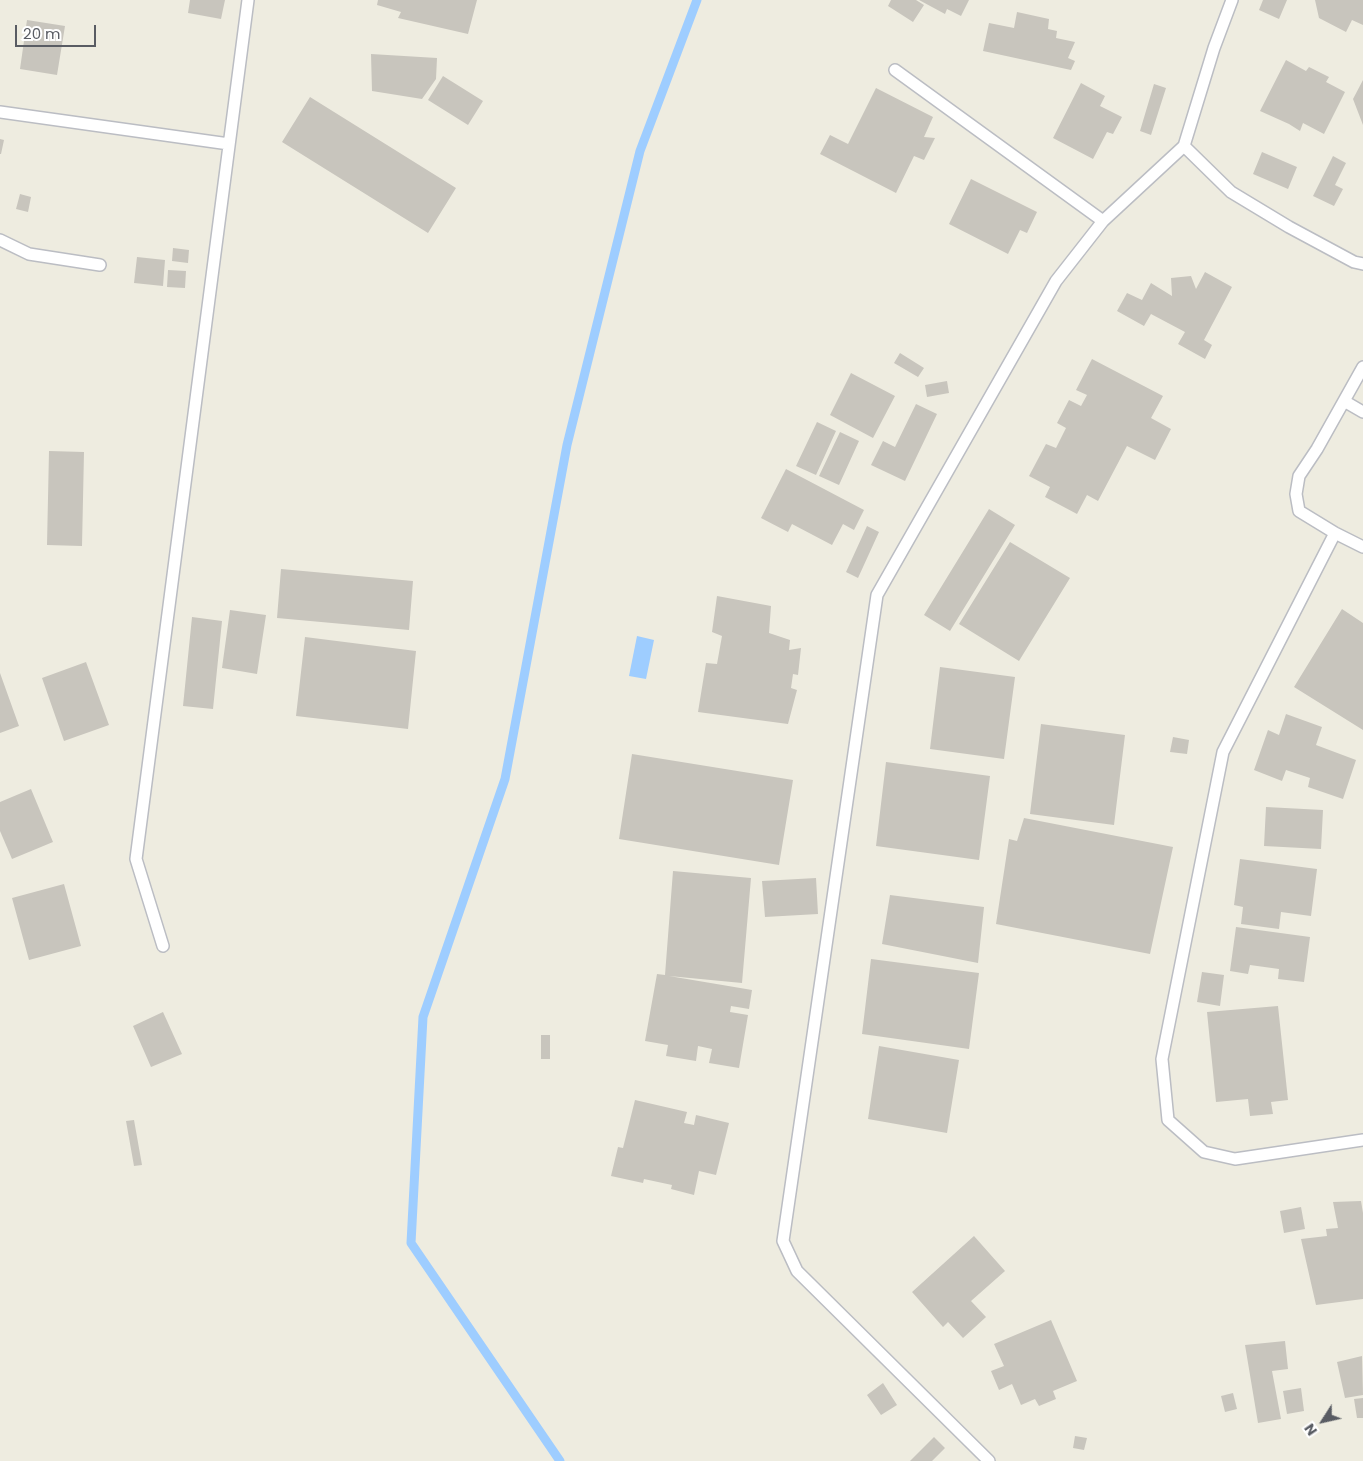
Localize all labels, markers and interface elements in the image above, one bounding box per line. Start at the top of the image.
scale bar [18,15,99,47]
text: 20 m [23,23,61,44]
north arrow [1298,1396,1348,1446]
text: N [1300,1420,1322,1440]

